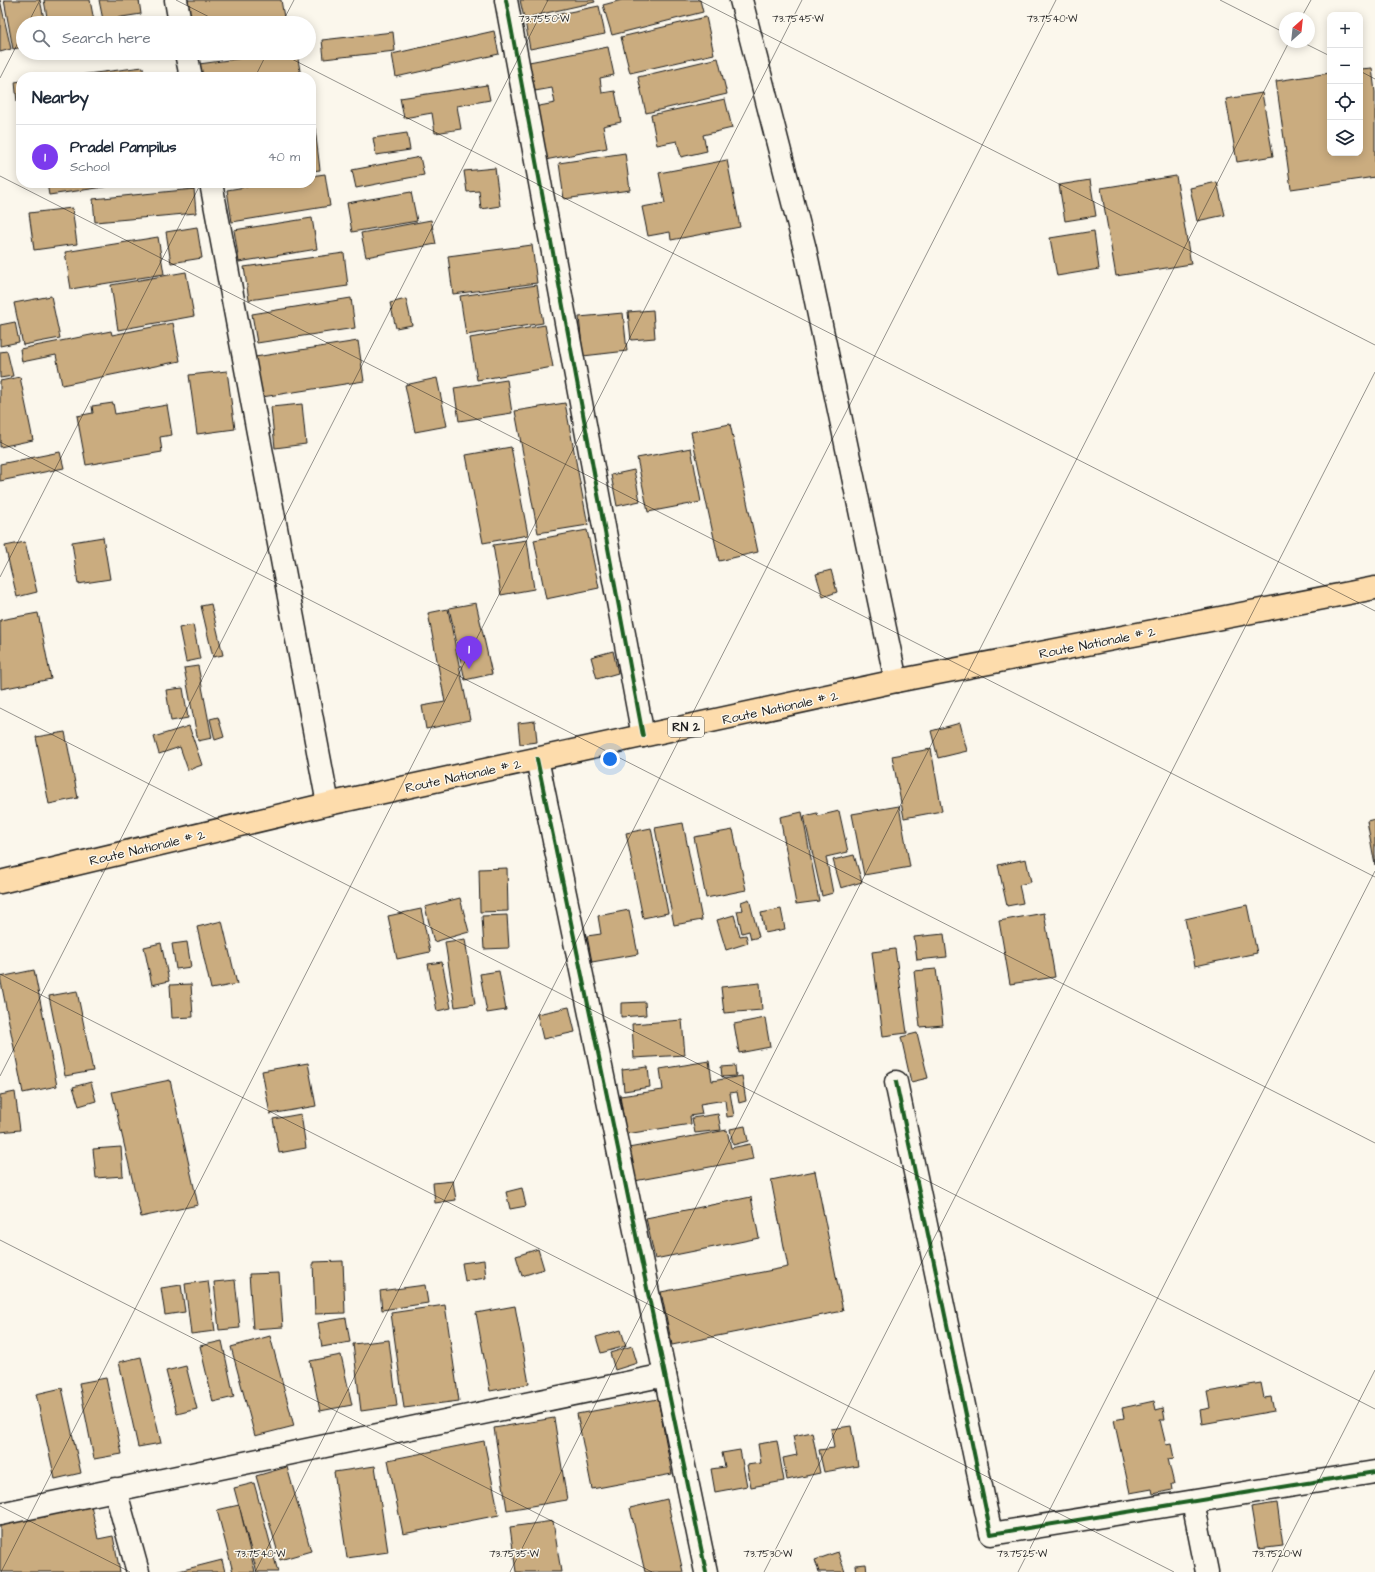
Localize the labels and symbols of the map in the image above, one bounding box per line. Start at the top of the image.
text: 73.7550°W [519,12,570,26]
text: 73.7545°W [772,12,824,26]
text: 73.7540°W [1027,12,1078,26]
north arrow [1279,12,1315,48]
street label: Route Nationale # 2 [1037,623,1158,663]
pin: 1 [456,636,482,669]
street label: Route Nationale # 2 [720,687,840,729]
road number: RN 2 [668,717,704,737]
your location [600,749,620,769]
street label: Route Nationale # 2 [403,755,523,797]
street label: Route Nationale # 2 [88,826,207,870]
text: 73.7540°W [235,1547,286,1561]
text: 73.7535°W [489,1547,539,1561]
text: 73.7530°W [744,1547,793,1561]
text: 73.7525°W [997,1547,1048,1561]
text: 73.7520°W [1252,1547,1302,1561]

